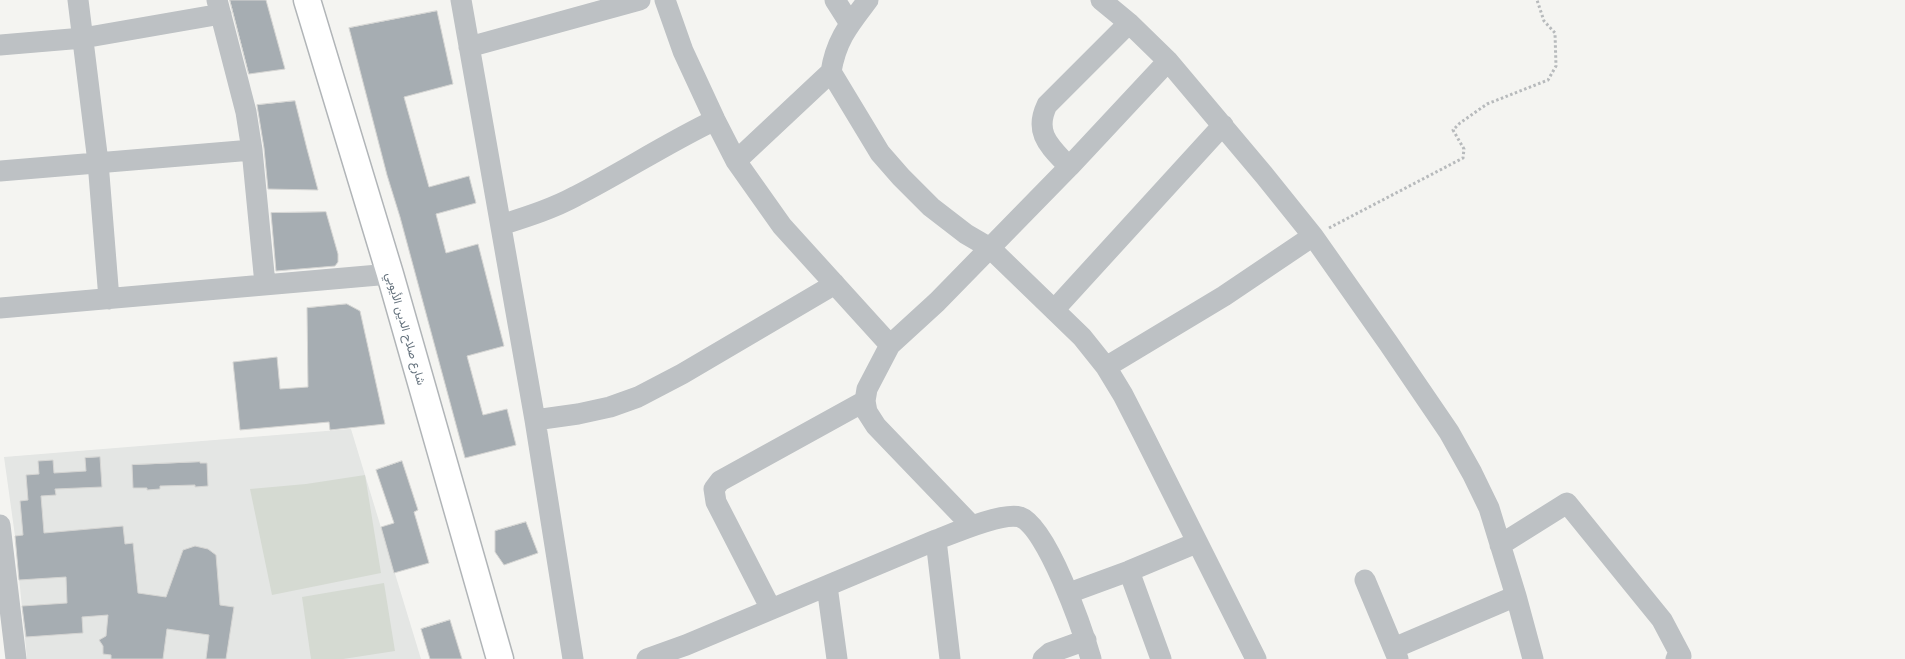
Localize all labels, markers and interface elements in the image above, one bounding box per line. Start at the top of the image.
street label: شارع صلاح الدين الأيوبي [382,271,428,387]

